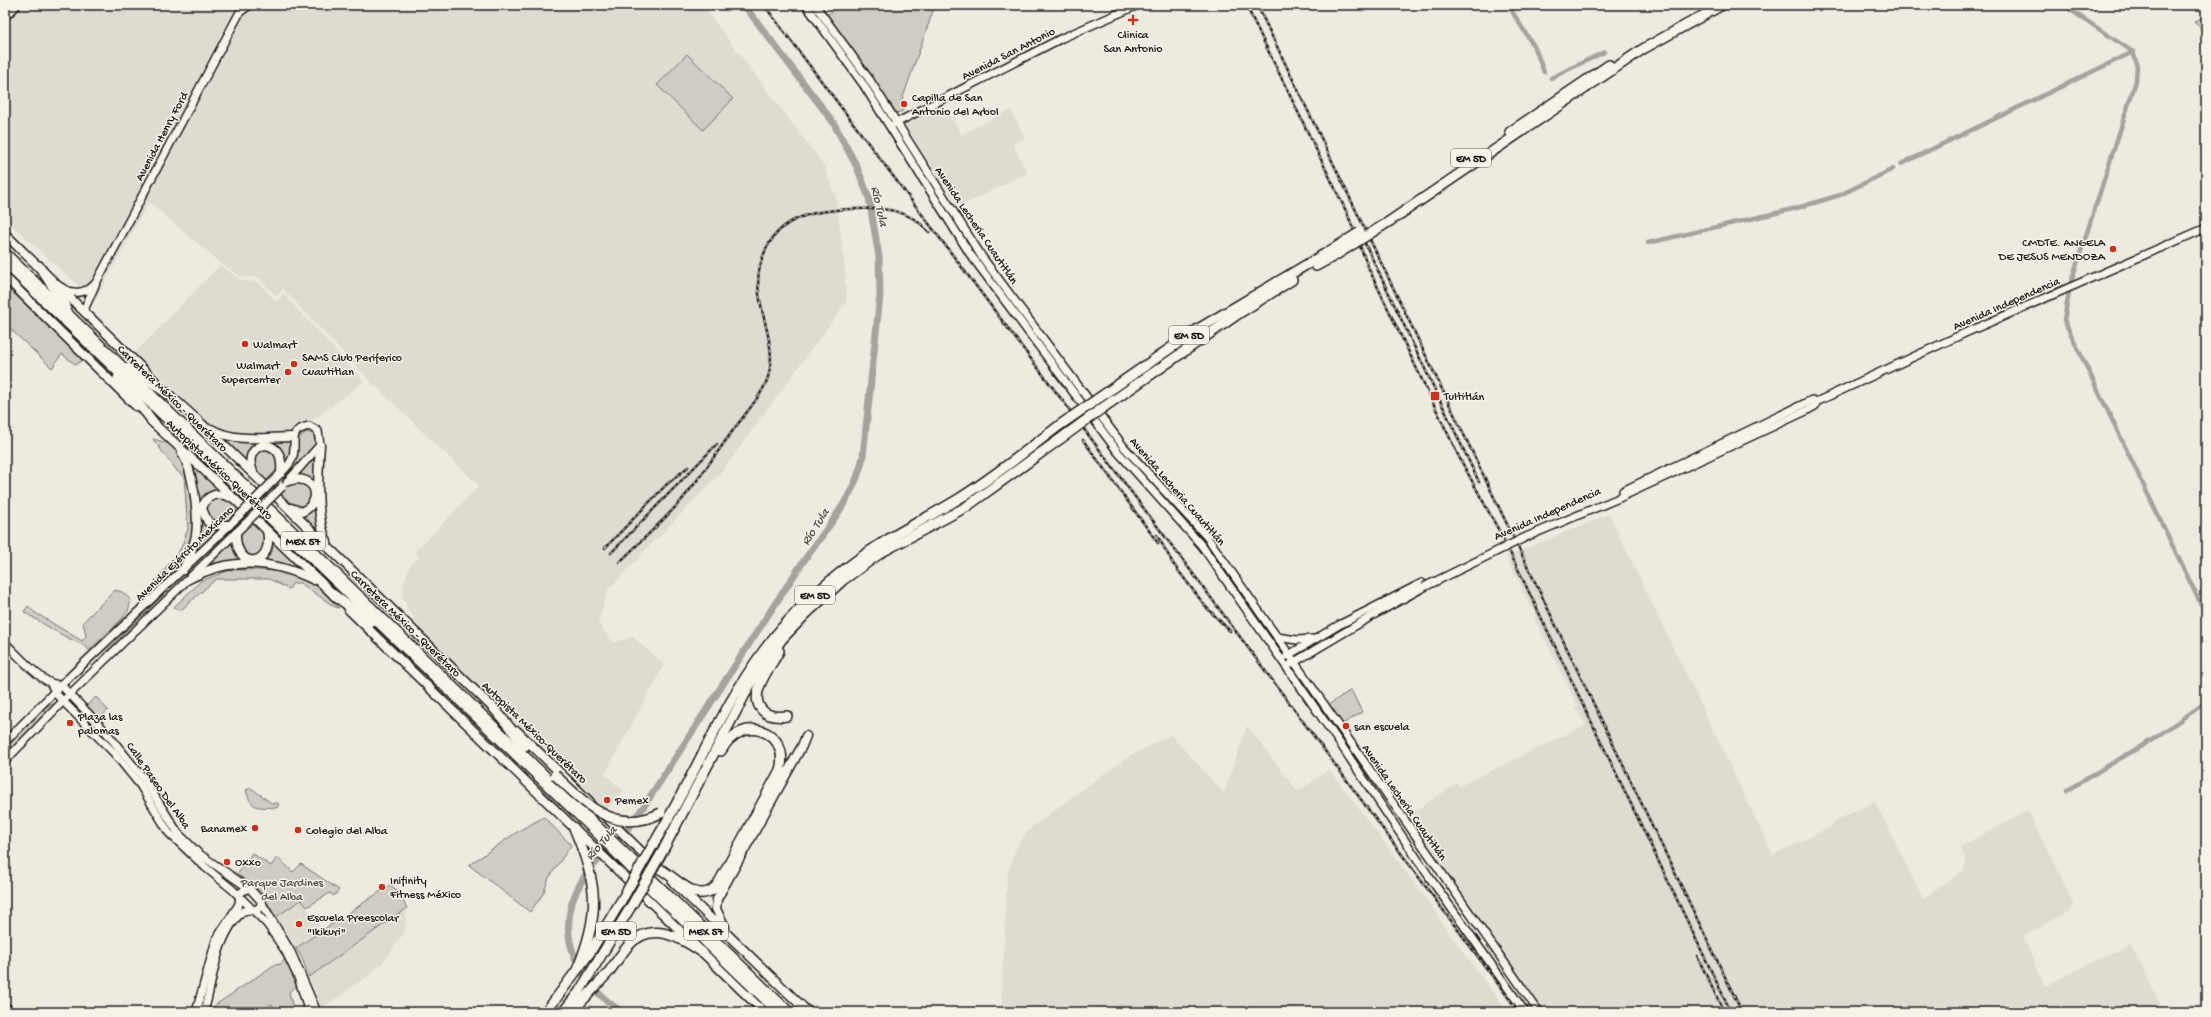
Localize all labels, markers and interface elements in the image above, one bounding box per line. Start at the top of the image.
marker: Clinica San Antonio [1127,14,1139,26]
street label: Avenida San Antonio [960,25,1058,84]
place label: Clinica San Antonio [1103,29,1163,57]
street label: Avenida Henry Ford [133,89,193,184]
place label: Capilla de San Antonio del Arbol [912,92,999,120]
marker: Capilla de San Antonio del Arbol [899,99,909,109]
road number: EM 5D [1451,149,1491,167]
street label: Avenida Lecheria Cuautitlán [931,165,1020,288]
water label: Río Tula [867,185,891,229]
place label: CMDTE. ANGELA DE JESUS MENDOZA [1998,237,2106,265]
marker: CMDTE. ANGELA DE JESUS MENDOZA [2108,244,2118,254]
street label: Avenida Independencia [1951,275,2063,335]
road number: EM 5D [1169,326,1209,344]
marker: Walmart [240,339,250,349]
place label: Walmart [253,339,298,353]
street label: Carretera México - Querétaro [113,343,230,456]
place label: SAMS Club Periferico Cuautitlan [302,352,402,380]
marker: SAMS Club Periferico Cuautitlan [289,359,299,369]
place label: Walmart Supercenter [221,360,282,388]
marker: Walmart Supercenter [283,367,293,377]
marker: Tultitlán [1429,390,1441,402]
place label: Tultitlán [1443,391,1485,405]
street label: Autopista México-Querétaro [162,417,275,524]
street label: Avenida Lecheria Cuautitlán [1126,435,1228,550]
street label: Avenida Independencia [1492,485,1604,545]
street label: Avenida Ejército Mexicano [133,504,238,605]
water label: Río Tula [799,506,834,548]
road number: MEX 57 [281,532,325,550]
street label: Carretera México - Querétaro [346,568,463,681]
road number: EM 5D [795,586,835,604]
street label: Autopista México-Querétaro [478,679,589,787]
place label: Plaza las palomas [77,711,123,739]
marker: Plaza las palomas [65,718,75,728]
marker: san escuela [1341,721,1351,731]
place label: san escuela [1354,721,1410,735]
street label: Calle Paseo Del Alba [122,740,193,832]
street label: Avenida Lecheria Cuautitlán [1358,742,1449,864]
marker: Pemex [602,795,612,805]
place label: Pemex [614,795,650,809]
place label: Banamex [200,823,248,837]
marker: Banamex [250,823,260,833]
water label: Río Tula [583,823,621,864]
marker: Colegio del Alba [293,825,303,835]
place label: Colegio del Alba [306,825,388,839]
marker: Oxxo [222,857,232,867]
place label: Oxxo [235,857,261,871]
place label: Inifinity Fitness México [389,875,461,903]
park label: Parque Jardines del Alba [240,877,324,905]
marker: Inifinity Fitness México [377,882,387,892]
place label: Escuela Preescolar "Ikikuri" [307,912,400,940]
marker: Escuela Preescolar "Ikikuri" [294,919,304,929]
road number: EM 5D [596,922,636,940]
road number: MEX 57 [684,922,728,940]

